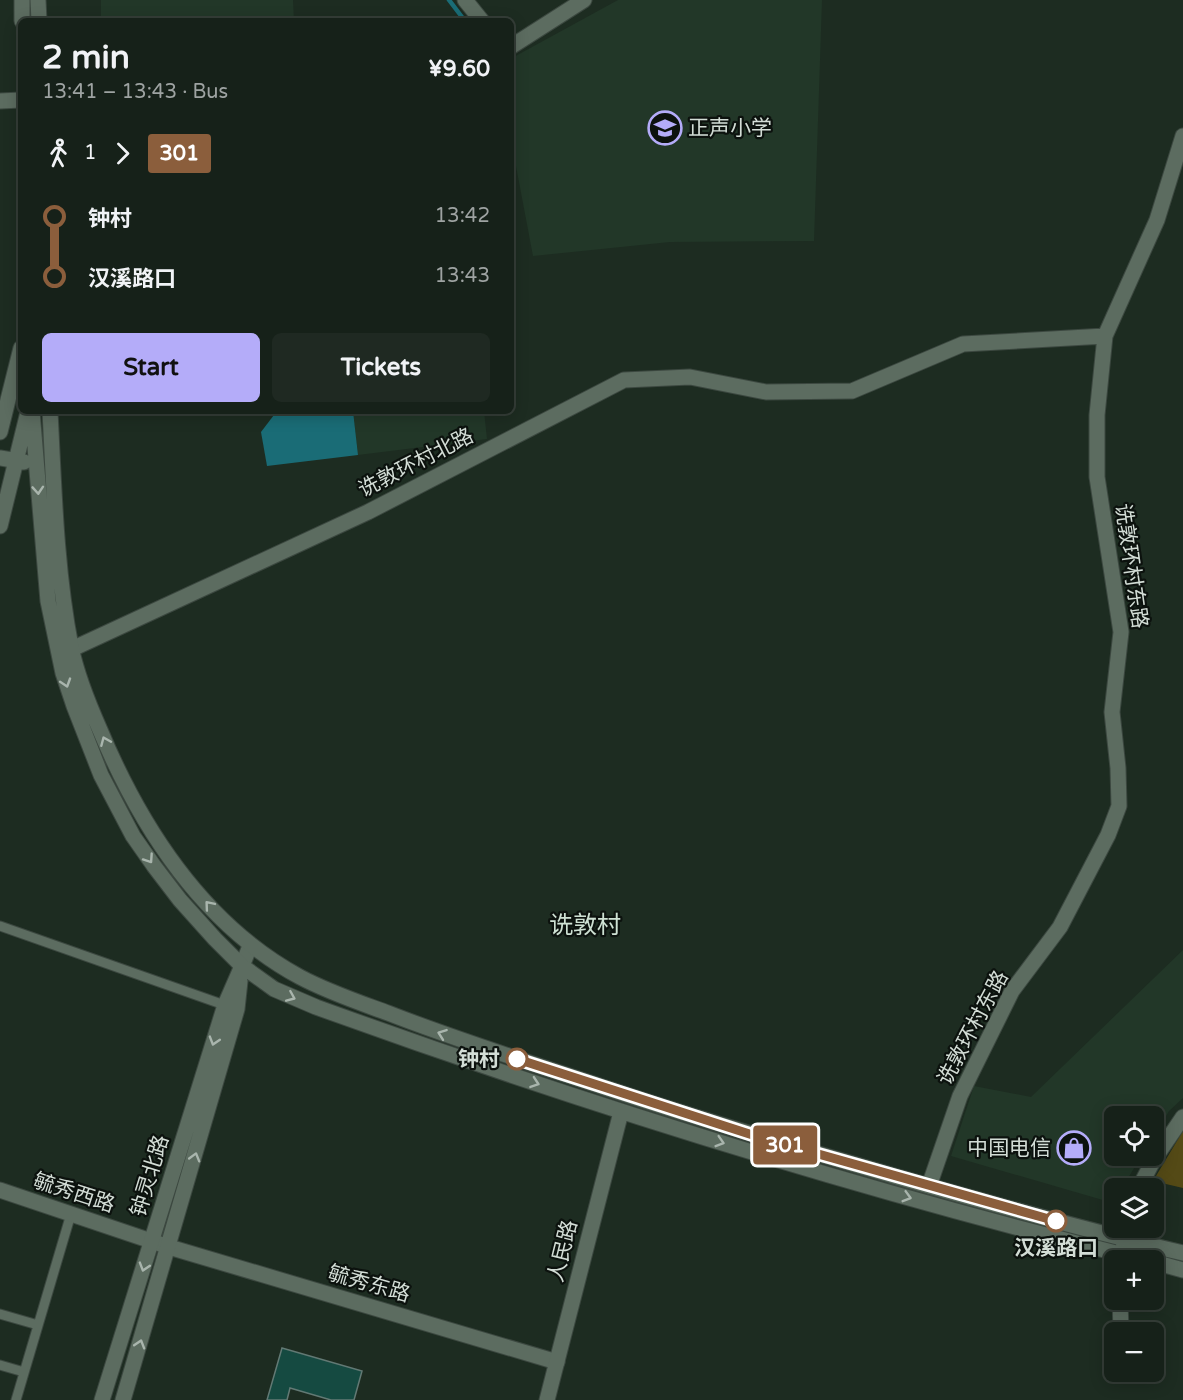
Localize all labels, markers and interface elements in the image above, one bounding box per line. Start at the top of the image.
text: 2 min [42,38,130,77]
text: ¥9.60 [428,56,490,82]
text: 13:41 – 13:43 · Bus [42,80,228,104]
school or university icon: 正声小学 [647,110,683,146]
place label: 正声小学 [688,116,772,141]
icon: walk [42,137,75,170]
icon: forward [106,137,139,170]
text: 1 [84,141,97,165]
text: 301 [160,141,199,166]
text: 13:42 [435,204,490,228]
text: 钟村 [88,206,132,232]
text: 13:43 [435,264,490,288]
text: 汉溪路口 [88,266,176,292]
button: Start [42,333,260,402]
button: Tickets [272,333,490,402]
street label: 诜敦环村北路 [354,423,478,503]
one-way arrow [31,486,44,495]
street label: 诜敦环村东路 [1110,502,1152,630]
one-way arrow [59,677,71,688]
one-way arrow [100,737,112,748]
one-way arrow [142,852,153,863]
one-way arrow [205,901,216,912]
district label: 诜敦村 [549,911,621,940]
street label: 诜敦环村东路 [932,967,1014,1089]
one-way arrow [285,990,296,1002]
one-way arrow [438,1029,448,1042]
one-way arrow [209,1035,221,1046]
place label: 钟村 [458,1047,500,1072]
marker: 钟村 [506,1048,528,1070]
one-way arrow [529,1075,540,1088]
map controls [1104,1106,1164,1382]
button: locate [1104,1106,1164,1166]
line badge: 301 [750,1126,820,1164]
shop icon: 中国电信 [1056,1130,1092,1166]
street label: 钟灵北路 [126,1132,174,1220]
text: 301 [765,1133,805,1158]
one-way arrow [715,1134,725,1147]
place label: 中国电信 [967,1136,1051,1161]
one-way arrow [188,1152,200,1163]
street label: 毓秀西路 [30,1168,118,1218]
button: layers [1104,1178,1164,1238]
one-way arrow [902,1190,912,1202]
marker: 汉溪路口 [1045,1210,1067,1232]
street label: 人民路 [543,1217,583,1285]
place label: 汉溪路口 [1014,1236,1098,1261]
button: + [1104,1250,1164,1310]
street label: 毓秀东路 [325,1260,413,1308]
one-way arrow [138,1261,151,1272]
button: − [1104,1322,1164,1382]
one-way arrow [133,1339,145,1350]

